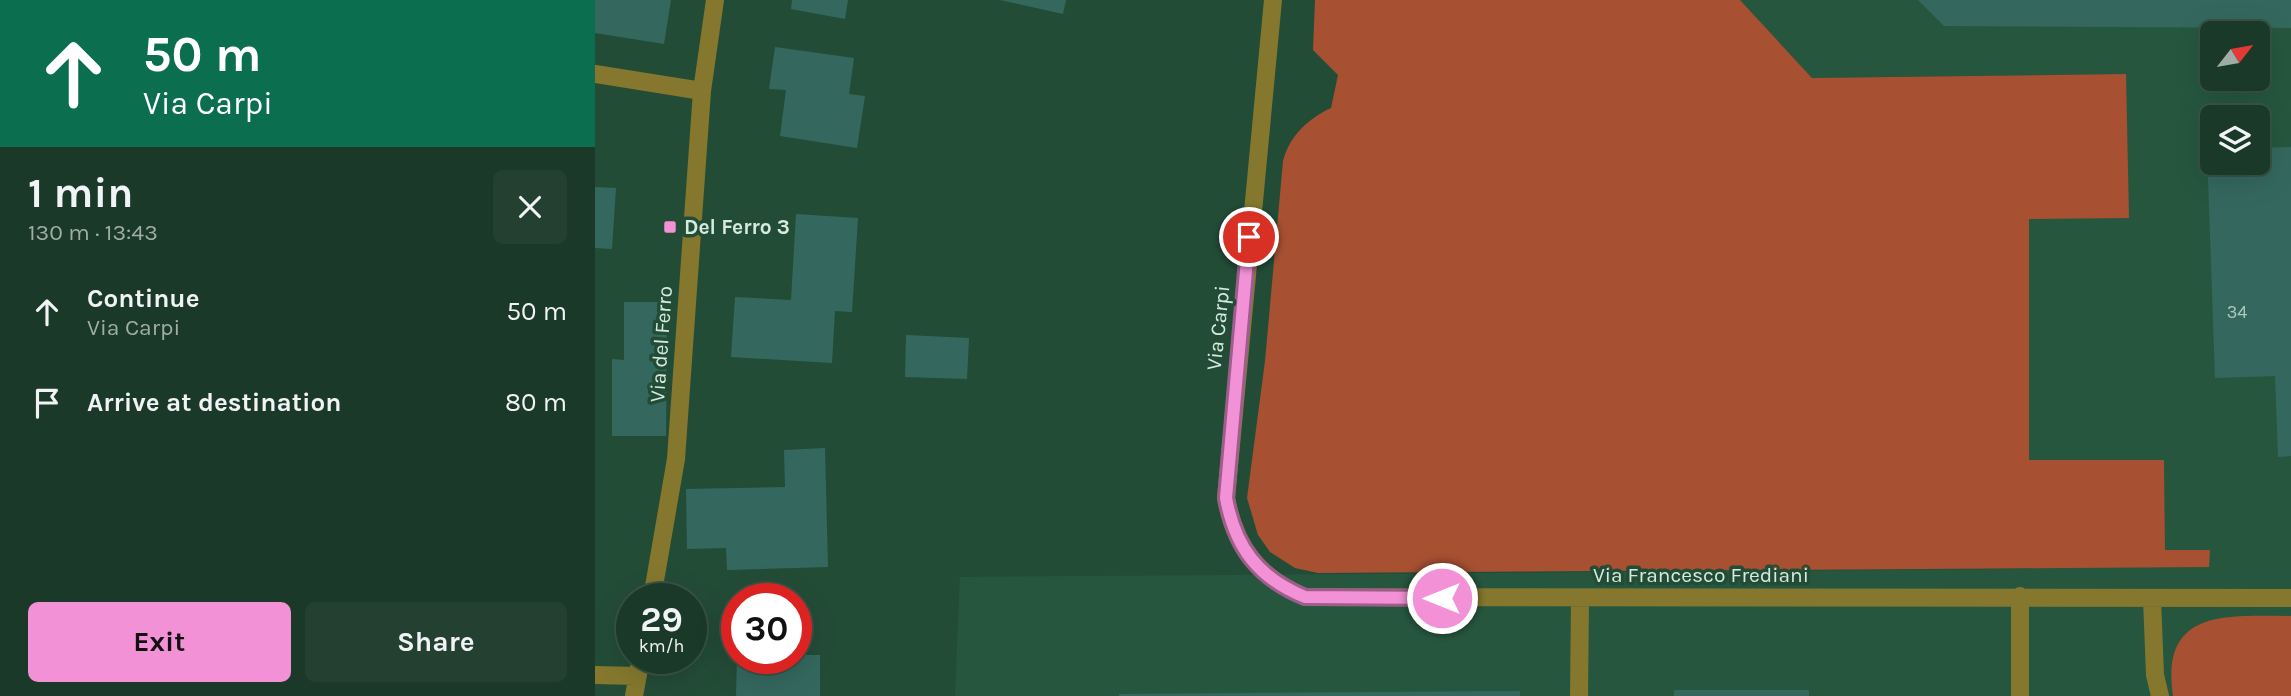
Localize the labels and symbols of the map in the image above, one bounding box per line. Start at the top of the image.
north arrow [2200,21,2270,91]
pin [1219,207,1279,267]
place label: Del Ferro 3 [684,215,790,239]
marker: Del Ferro 3 [662,219,678,235]
street label: Via Carpi [1202,284,1234,372]
street label: Via del Ferro [645,285,677,403]
house number: 34 [2227,301,2247,323]
position arrow [1405,561,1479,635]
street label: Via Francesco Frediani [1593,563,1809,587]
speed limit sign: 30 [721,583,812,674]

